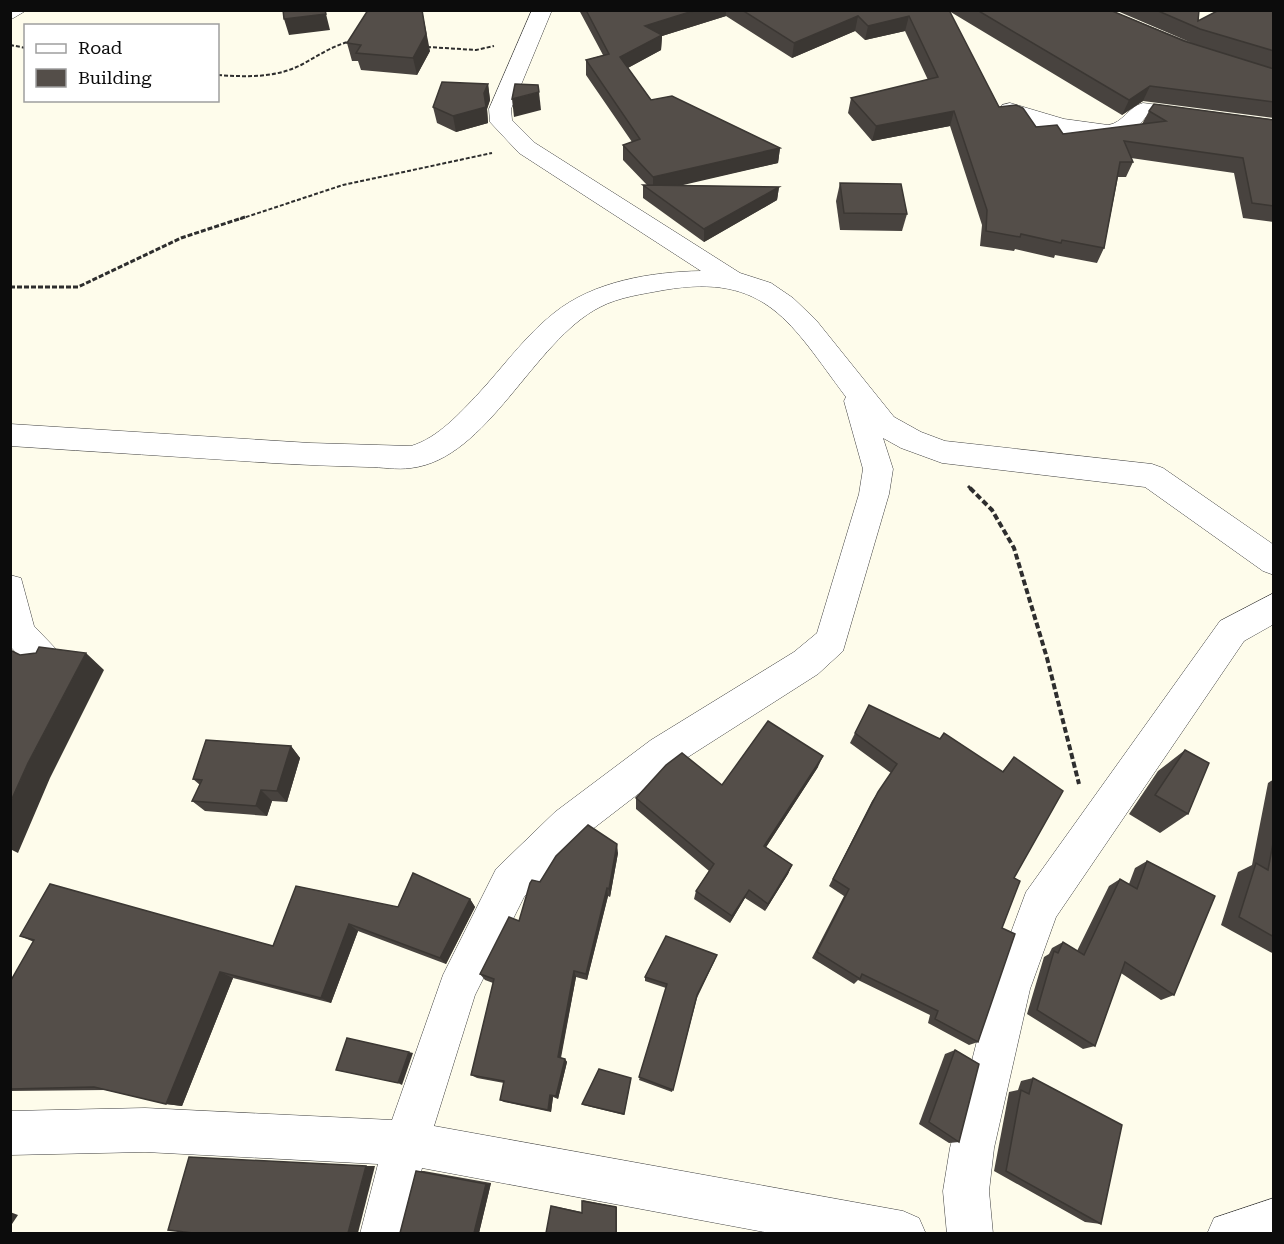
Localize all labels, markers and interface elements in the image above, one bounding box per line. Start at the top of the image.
legend [24,24,219,102]
text: Road [78,37,123,58]
text: Building [78,67,152,88]

